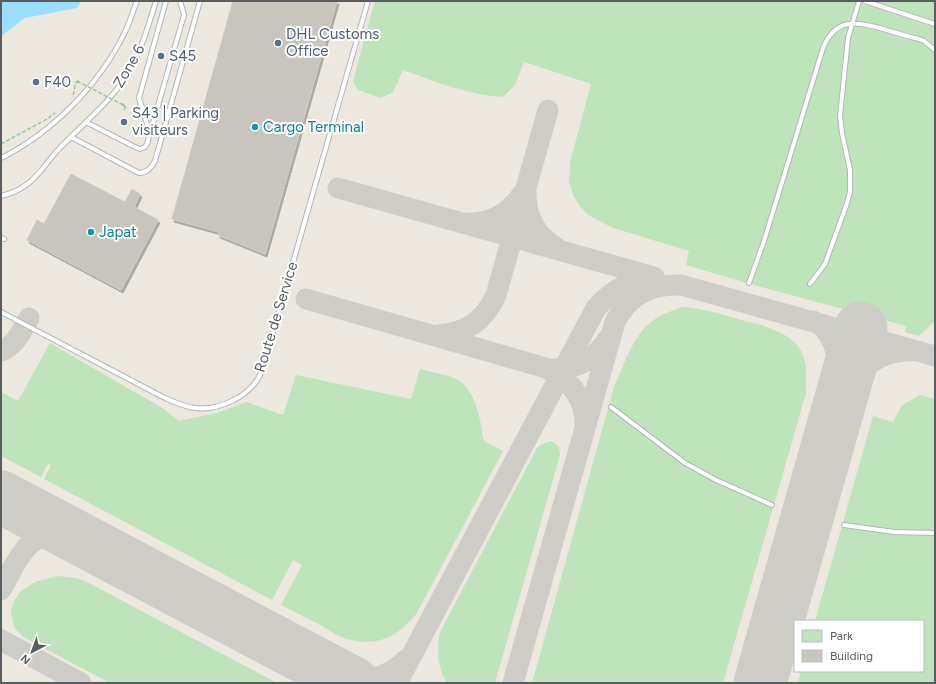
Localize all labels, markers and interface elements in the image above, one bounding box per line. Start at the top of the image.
place label: DHL Customs Office [286,25,379,60]
marker: DHL Customs Office [273,38,283,48]
street label: Zone 6 [109,41,149,91]
place label: S45 [169,47,196,65]
marker: S45 [156,51,166,61]
place label: F40 [44,73,71,91]
marker: F40 [31,77,41,87]
place label: S43 | Parking visiteurs [132,104,219,139]
marker: S43 | Parking visiteurs [119,117,129,127]
place label: Cargo Terminal [263,118,364,136]
marker: Cargo Terminal [250,122,260,132]
place label: Japat [99,223,137,241]
marker: Japat [86,227,96,237]
street label: Route de Service [251,260,301,374]
legend [794,620,924,672]
text: Park [830,629,853,643]
north arrow [12,632,52,672]
text: Building [830,649,873,663]
text: N [18,651,33,667]

